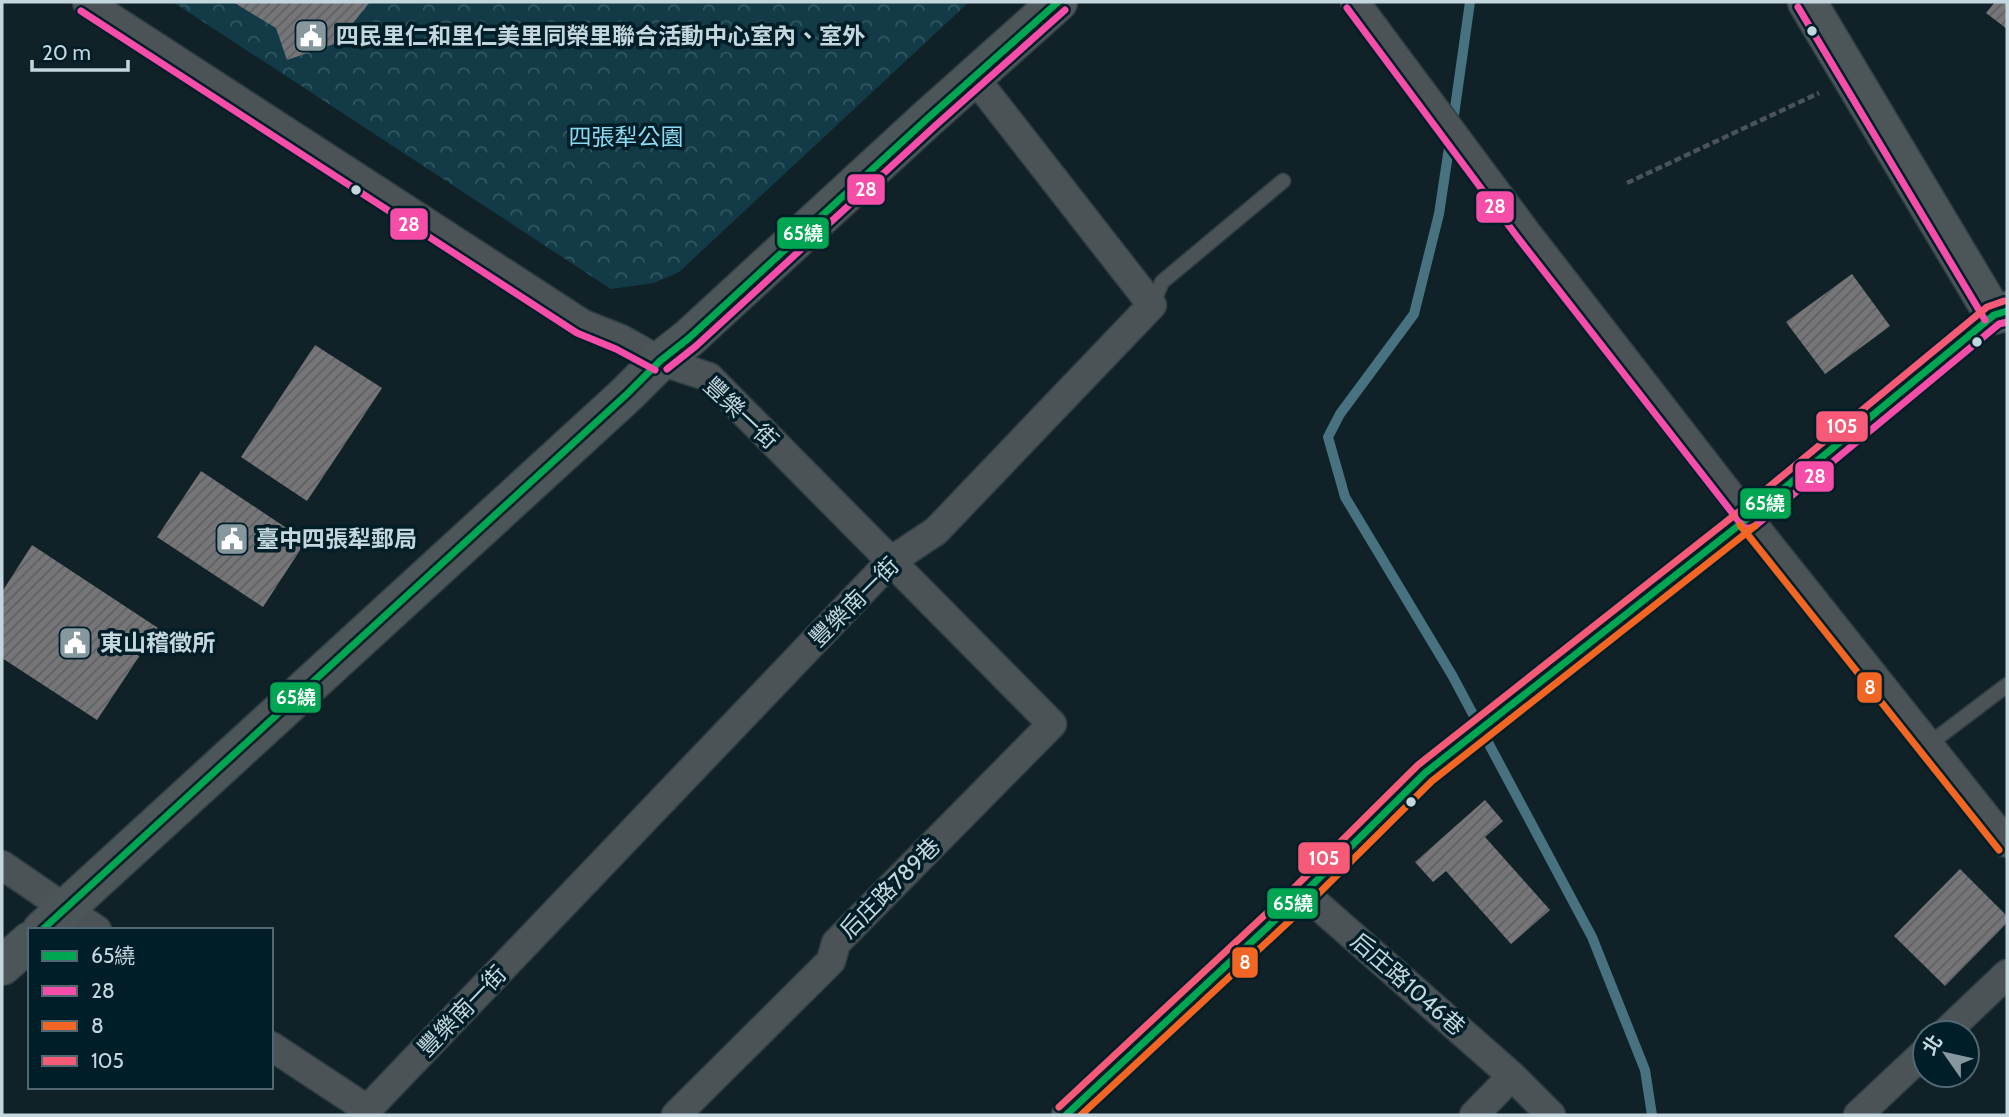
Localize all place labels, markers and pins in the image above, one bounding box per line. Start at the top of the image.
public building icon: 四民里仁和里仁美里同榮里聯合活動中心室內、室外 [292,17,330,55]
place label: 四民里仁和里仁美里同榮里聯合活動中心室內、室外 [336,22,865,50]
unlabelled marker [1805,24,1819,38]
unlabelled marker [349,183,363,197]
unlabelled marker [1970,335,1984,349]
public building icon: 臺中四張犁郵局 [213,520,251,558]
place label: 臺中四張犁郵局 [256,525,417,553]
public building icon: 東山稽徵所 [56,624,94,662]
place label: 東山稽徵所 [100,629,215,657]
unlabelled marker [1404,795,1418,809]

